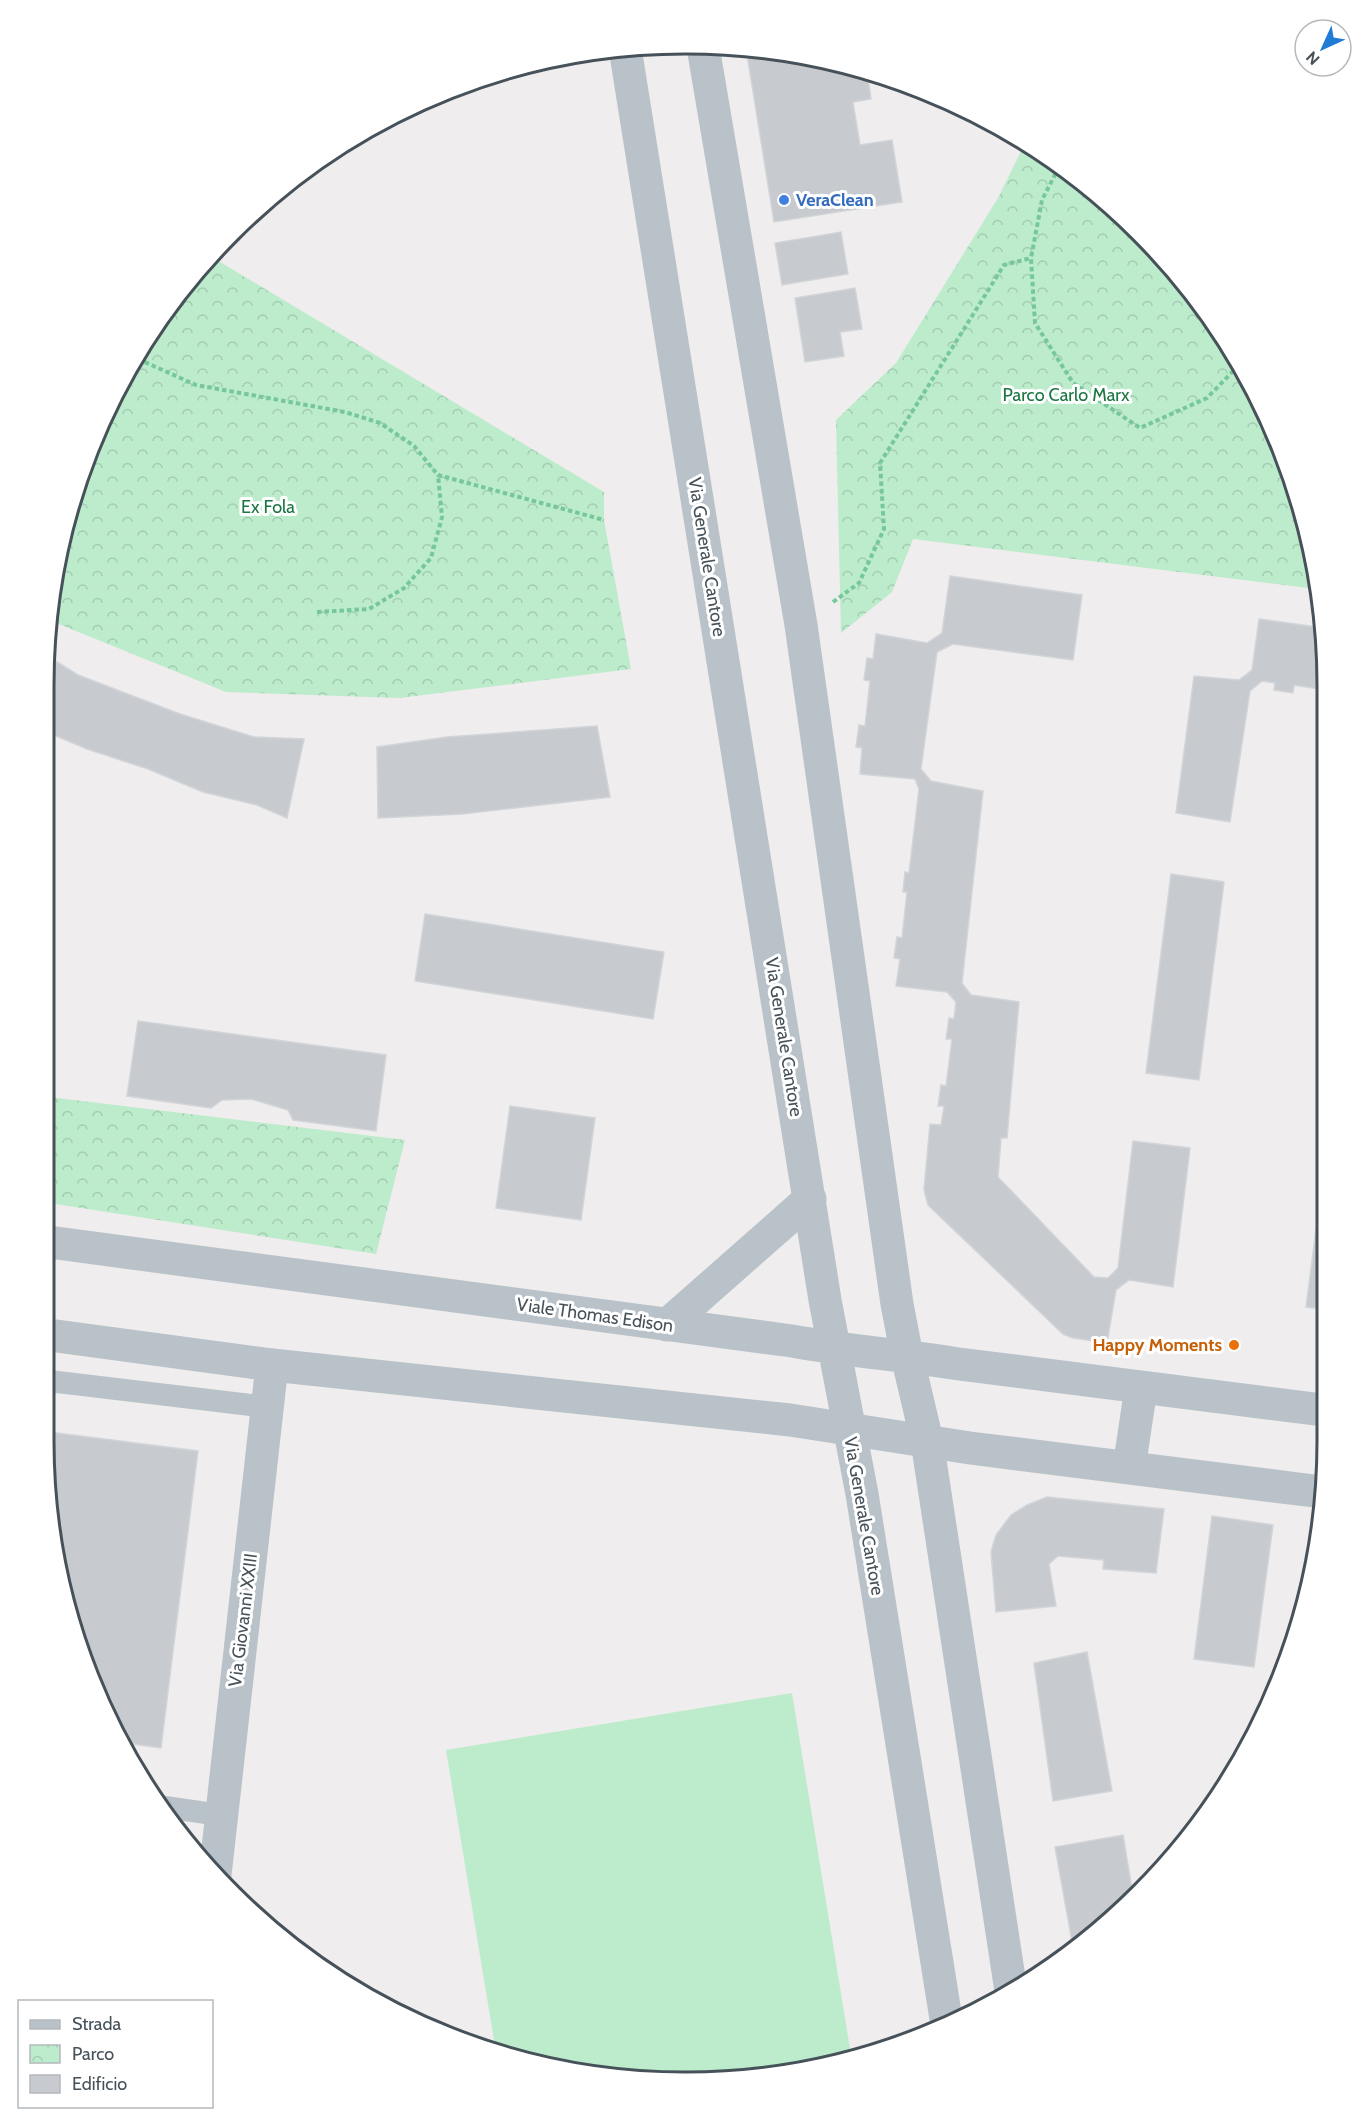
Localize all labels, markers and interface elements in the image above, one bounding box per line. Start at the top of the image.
north arrow [1293,18,1353,78]
text: N [1302,48,1323,69]
place label: VeraClean [796,189,874,211]
marker: VeraClean [777,193,791,207]
park label: Parco Carlo Marx [1002,384,1130,406]
street label: Via Generale Cantore [684,476,730,638]
park label: Ex Fola [241,496,295,518]
street label: Via Generale Cantore [761,956,807,1118]
street label: Viale Thomas Edison [515,1293,675,1337]
place label: Happy Moments [1092,1334,1222,1356]
marker: Happy Moments [1227,1338,1241,1352]
street label: Via Generale Cantore [839,1435,889,1597]
street label: Via Giovanni XXIII [224,1552,262,1688]
legend [18,2000,213,2108]
text: Strada [72,2013,122,2035]
text: Parco [72,2043,114,2065]
text: Edificio [72,2073,127,2095]

